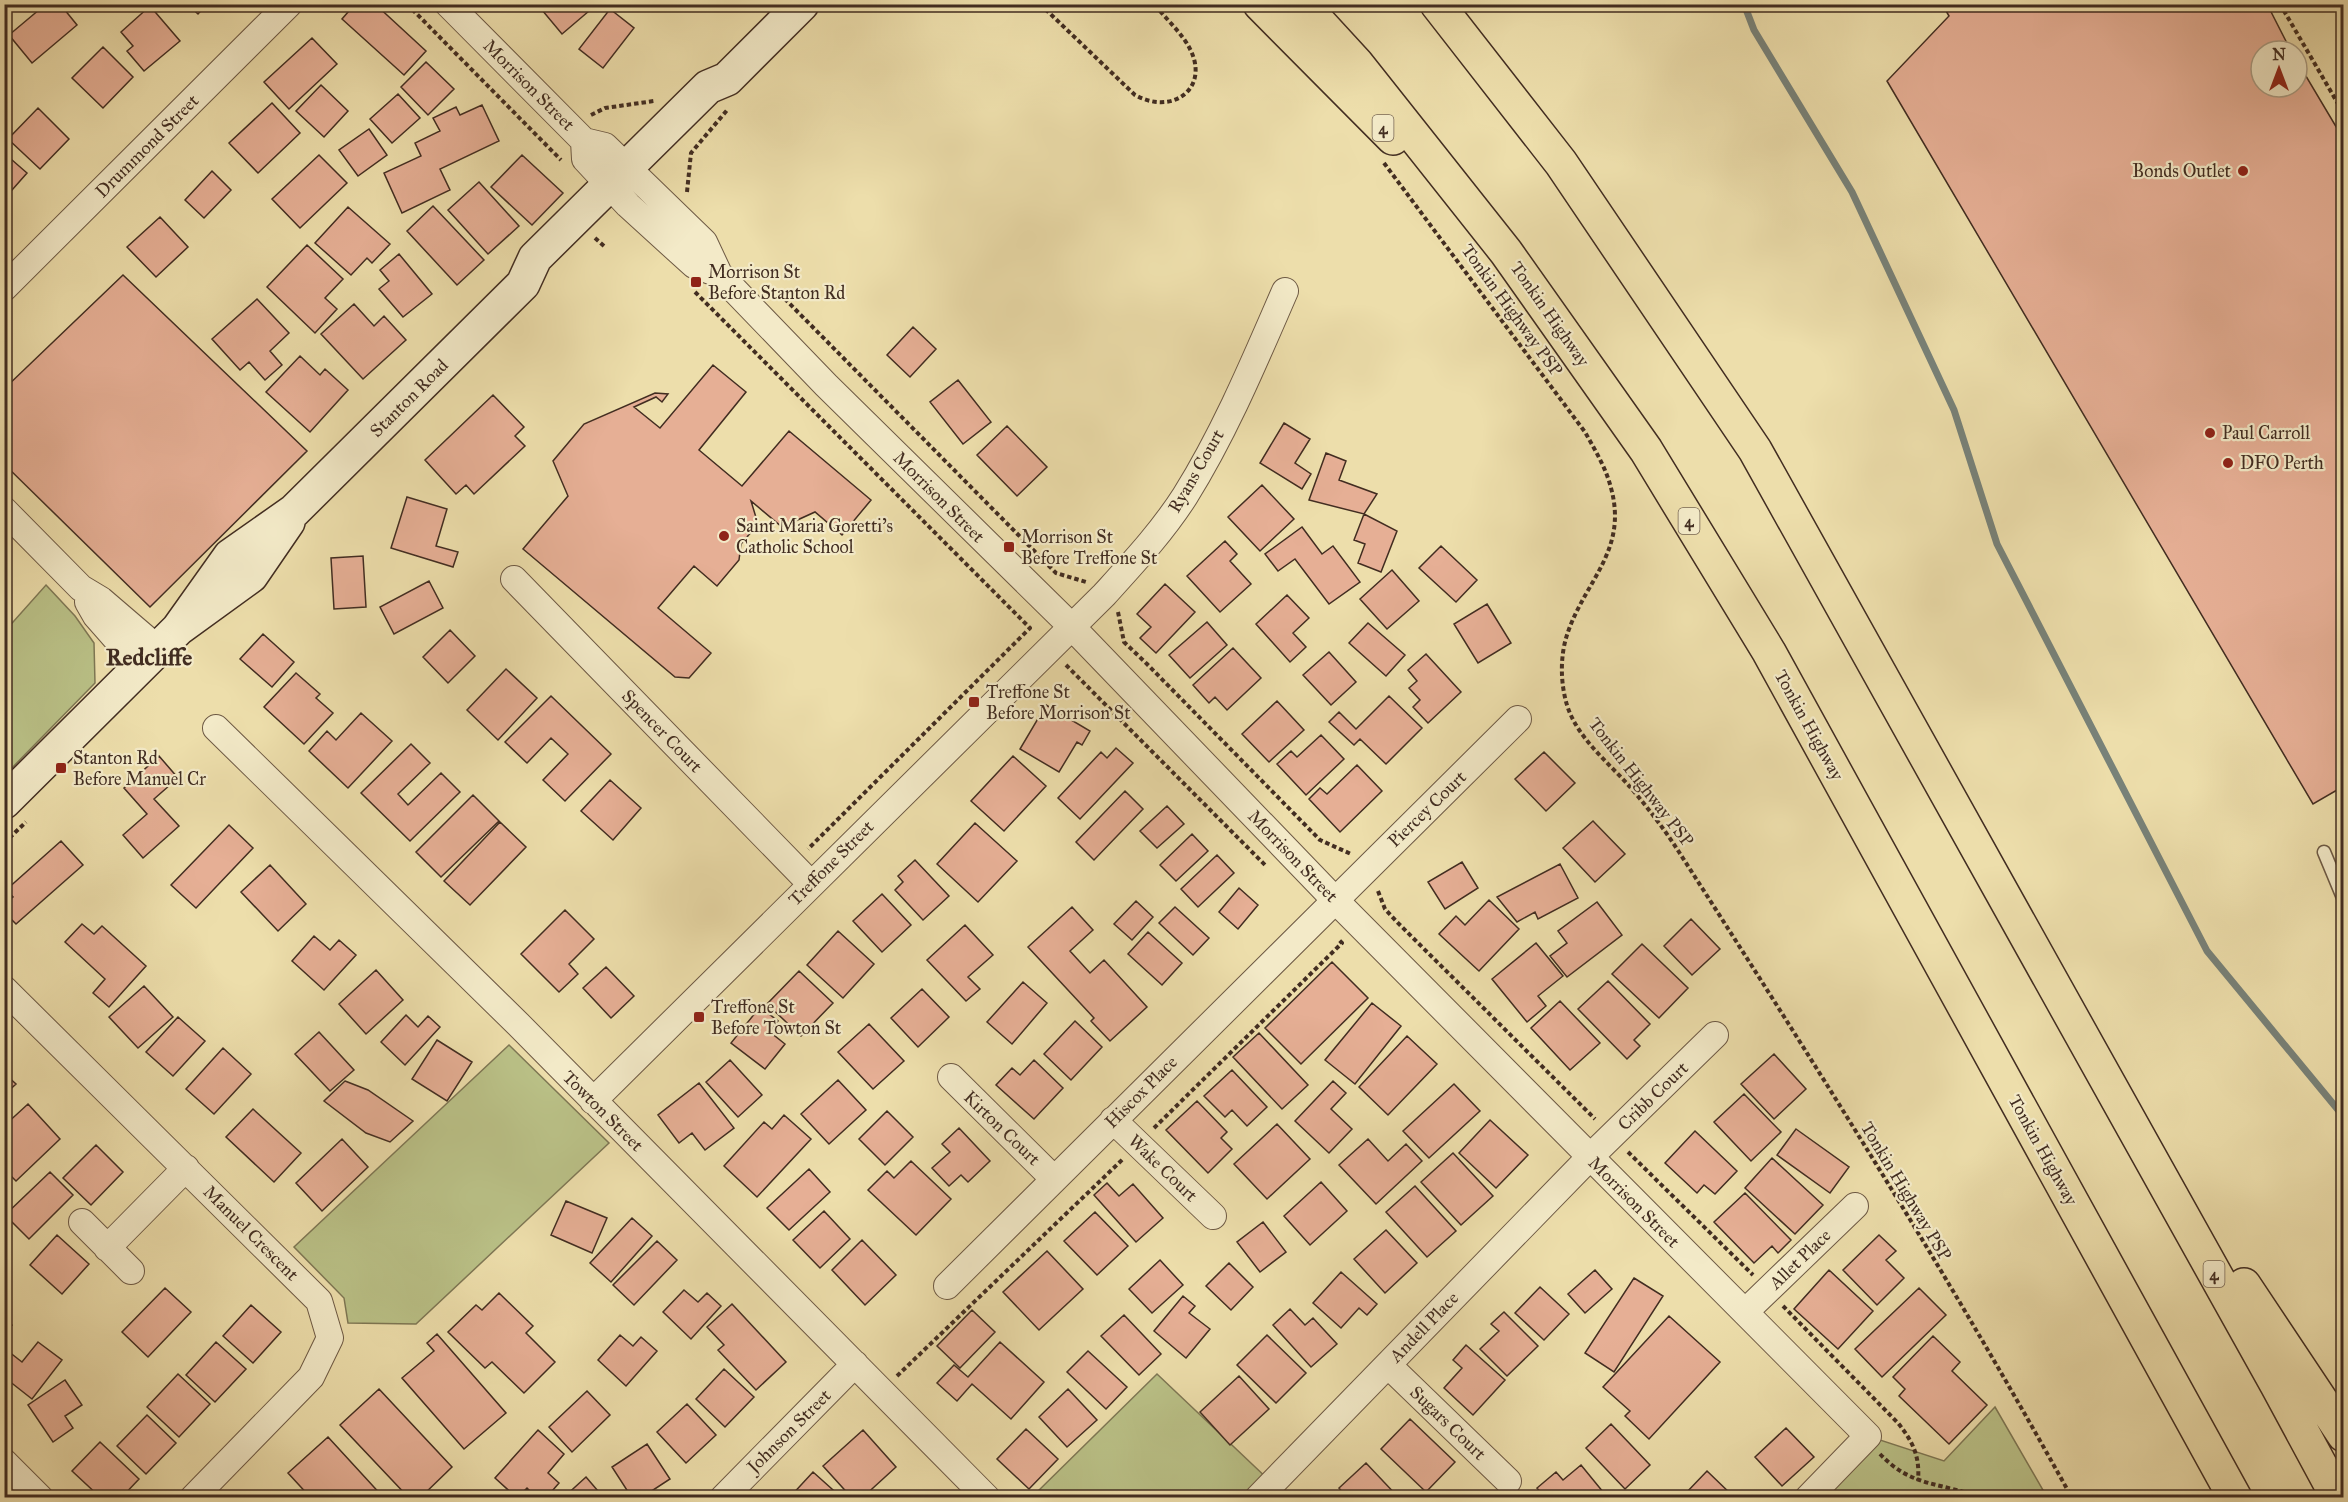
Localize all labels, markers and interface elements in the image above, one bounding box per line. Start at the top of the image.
street label: Morrison Street [479,35,580,136]
north arrow [2249,39,2309,99]
text: N [2272,45,2286,64]
street label: Drummond Street [91,89,204,202]
road number: 4 [1372,115,1394,141]
place label: Bonds Outlet [2132,160,2232,182]
marker: Bonds Outlet [2236,164,2250,178]
street label: Tonkin Highway PSP [1457,240,1567,380]
street label: Tonkin Highway [1506,257,1594,371]
place label: Morrison St Before Stanton Rd [708,261,845,304]
marker: Morrison St Before Stanton Rd [689,275,703,289]
street label: Stanton Road [365,354,453,442]
place label: Paul Carroll [2222,422,2310,444]
street label: Ryans Court [1163,425,1229,517]
marker: Paul Carroll [2203,426,2217,440]
street label: Morrison Street [889,447,990,548]
place label: DFO Perth [2240,452,2324,474]
marker: DFO Perth [2221,456,2235,470]
road number: 4 [1678,508,1700,534]
place label: Saint Maria Goretti’s Catholic School [736,515,893,558]
place label: Morrison St Before Treffone St [1021,526,1158,569]
marker: Saint Maria Goretti’s Catholic School [717,529,731,543]
marker: Morrison St Before Treffone St [1002,540,1016,554]
district label: Redcliffe [106,642,192,672]
street label: Tonkin Highway [1769,666,1849,785]
place label: Treffone St Before Morrison St [986,681,1131,724]
street label: Spencer Court [617,685,707,777]
marker: Treffone St Before Morrison St [967,695,981,709]
street label: Tonkin Highway PSP [1583,713,1698,852]
place label: Stanton Rd Before Manuel Cr [73,747,206,790]
marker: Stanton Rd Before Manuel Cr [54,761,68,775]
street label: Piercey Court [1383,766,1471,852]
street label: Morrison Street [1243,805,1343,907]
street label: Treffone Street [784,815,879,910]
place label: Treffone St Before Towton St [711,996,842,1039]
marker: Treffone St Before Towton St [692,1010,706,1024]
street label: Hiscox Place [1100,1051,1182,1133]
street label: Cribb Court [1613,1057,1693,1135]
street label: Towton Street [558,1066,649,1157]
street label: Kirton Court [959,1086,1045,1170]
street label: Tonkin Highway [2003,1091,2083,1210]
street label: Tonkin Highway PSP [1855,1118,1956,1265]
street label: Wake Court [1124,1130,1203,1207]
street label: Morrison Street [1584,1152,1685,1253]
street label: Manuel Crescent [199,1181,304,1286]
street label: Allet Place [1764,1224,1835,1294]
road number: 4 [2204,1261,2224,1287]
street label: Andell Place [1384,1287,1463,1368]
street label: Sugars Court [1405,1381,1491,1466]
street label: Johnson Street [741,1384,837,1480]

